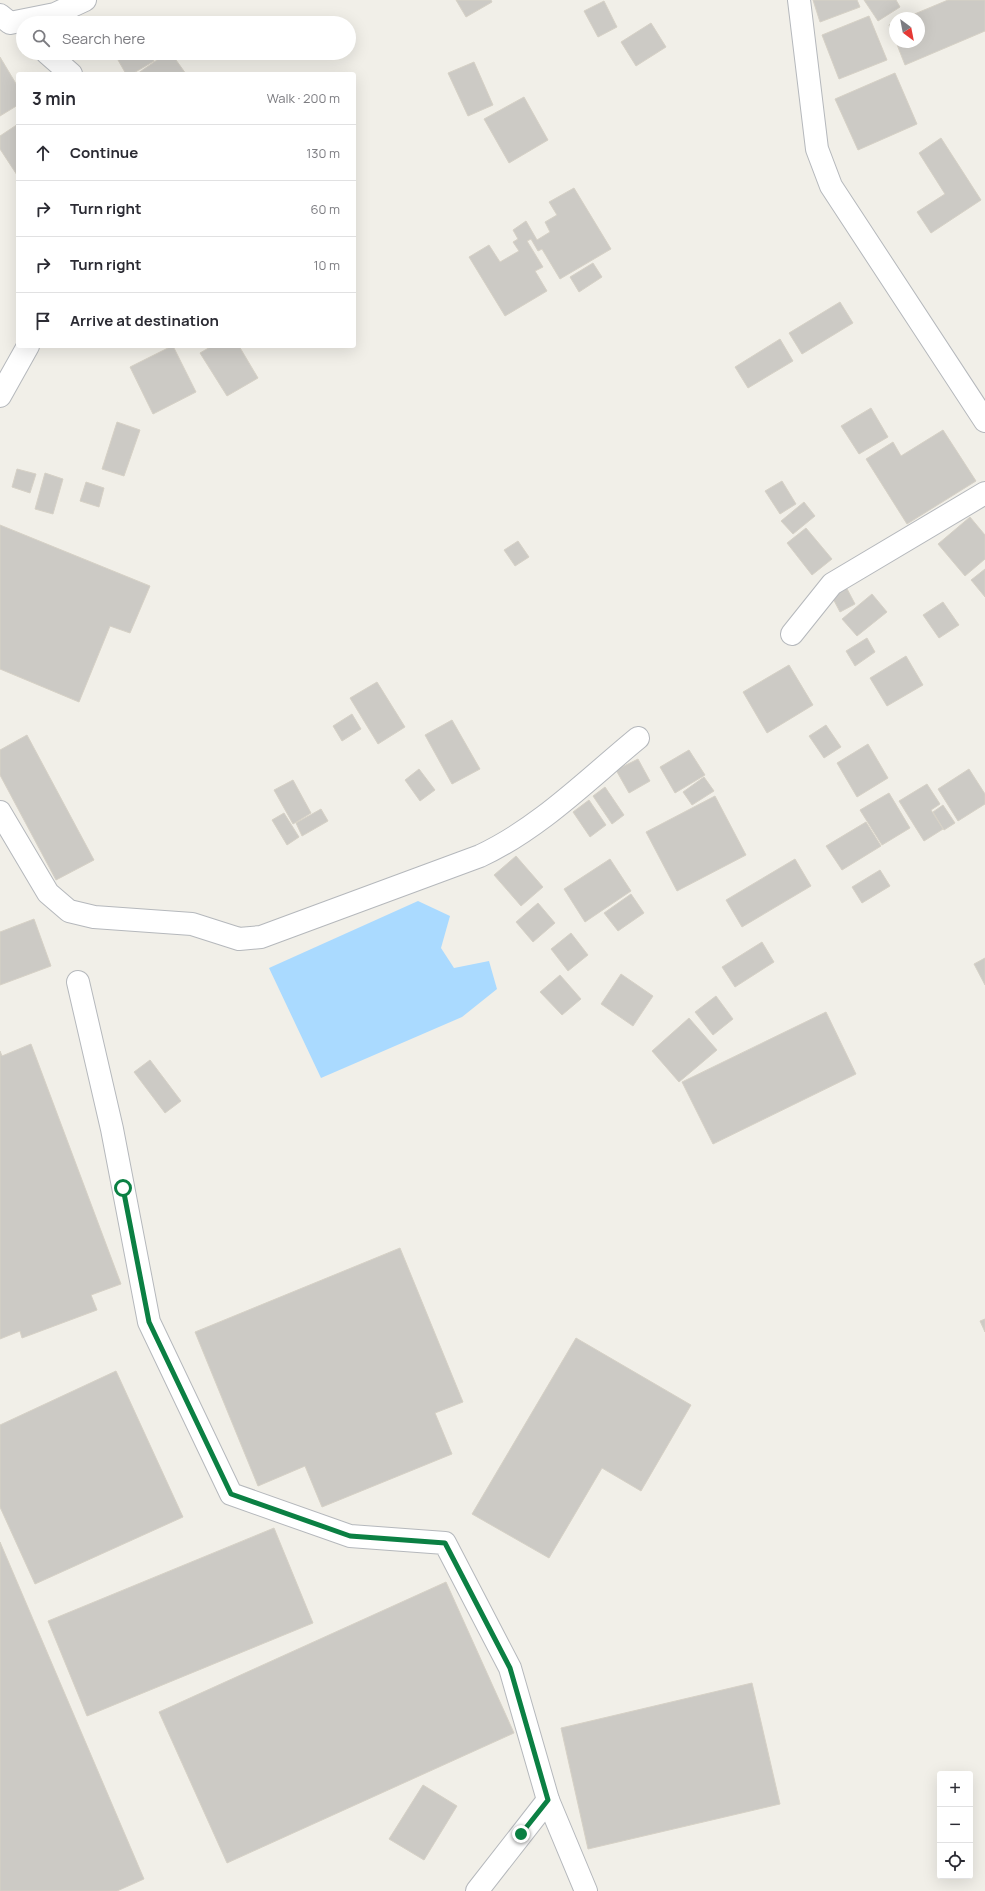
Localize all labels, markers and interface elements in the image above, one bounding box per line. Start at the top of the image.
north arrow [889,12,925,48]
search box [16,16,356,60]
icon: search [30,27,52,49]
text: Search here [62,28,145,49]
text: 3 min [32,87,76,110]
text: Walk · 200 m [267,89,340,107]
icon: ahead [32,142,54,164]
text: Continue [70,142,138,163]
text: 130 m [306,144,340,162]
icon: right [32,198,54,220]
text: Turn right [70,198,141,219]
text: 60 m [310,200,340,218]
icon: right [32,254,54,276]
text: Turn right [70,254,141,275]
text: 10 m [313,256,340,274]
icon: arrive [32,310,54,332]
text: Arrive at destination [70,310,219,331]
route start [114,1179,132,1197]
map controls [937,1771,973,1879]
button: + [937,1771,973,1807]
button: − [937,1807,973,1843]
route end [512,1825,530,1843]
button: locate [937,1843,973,1879]

